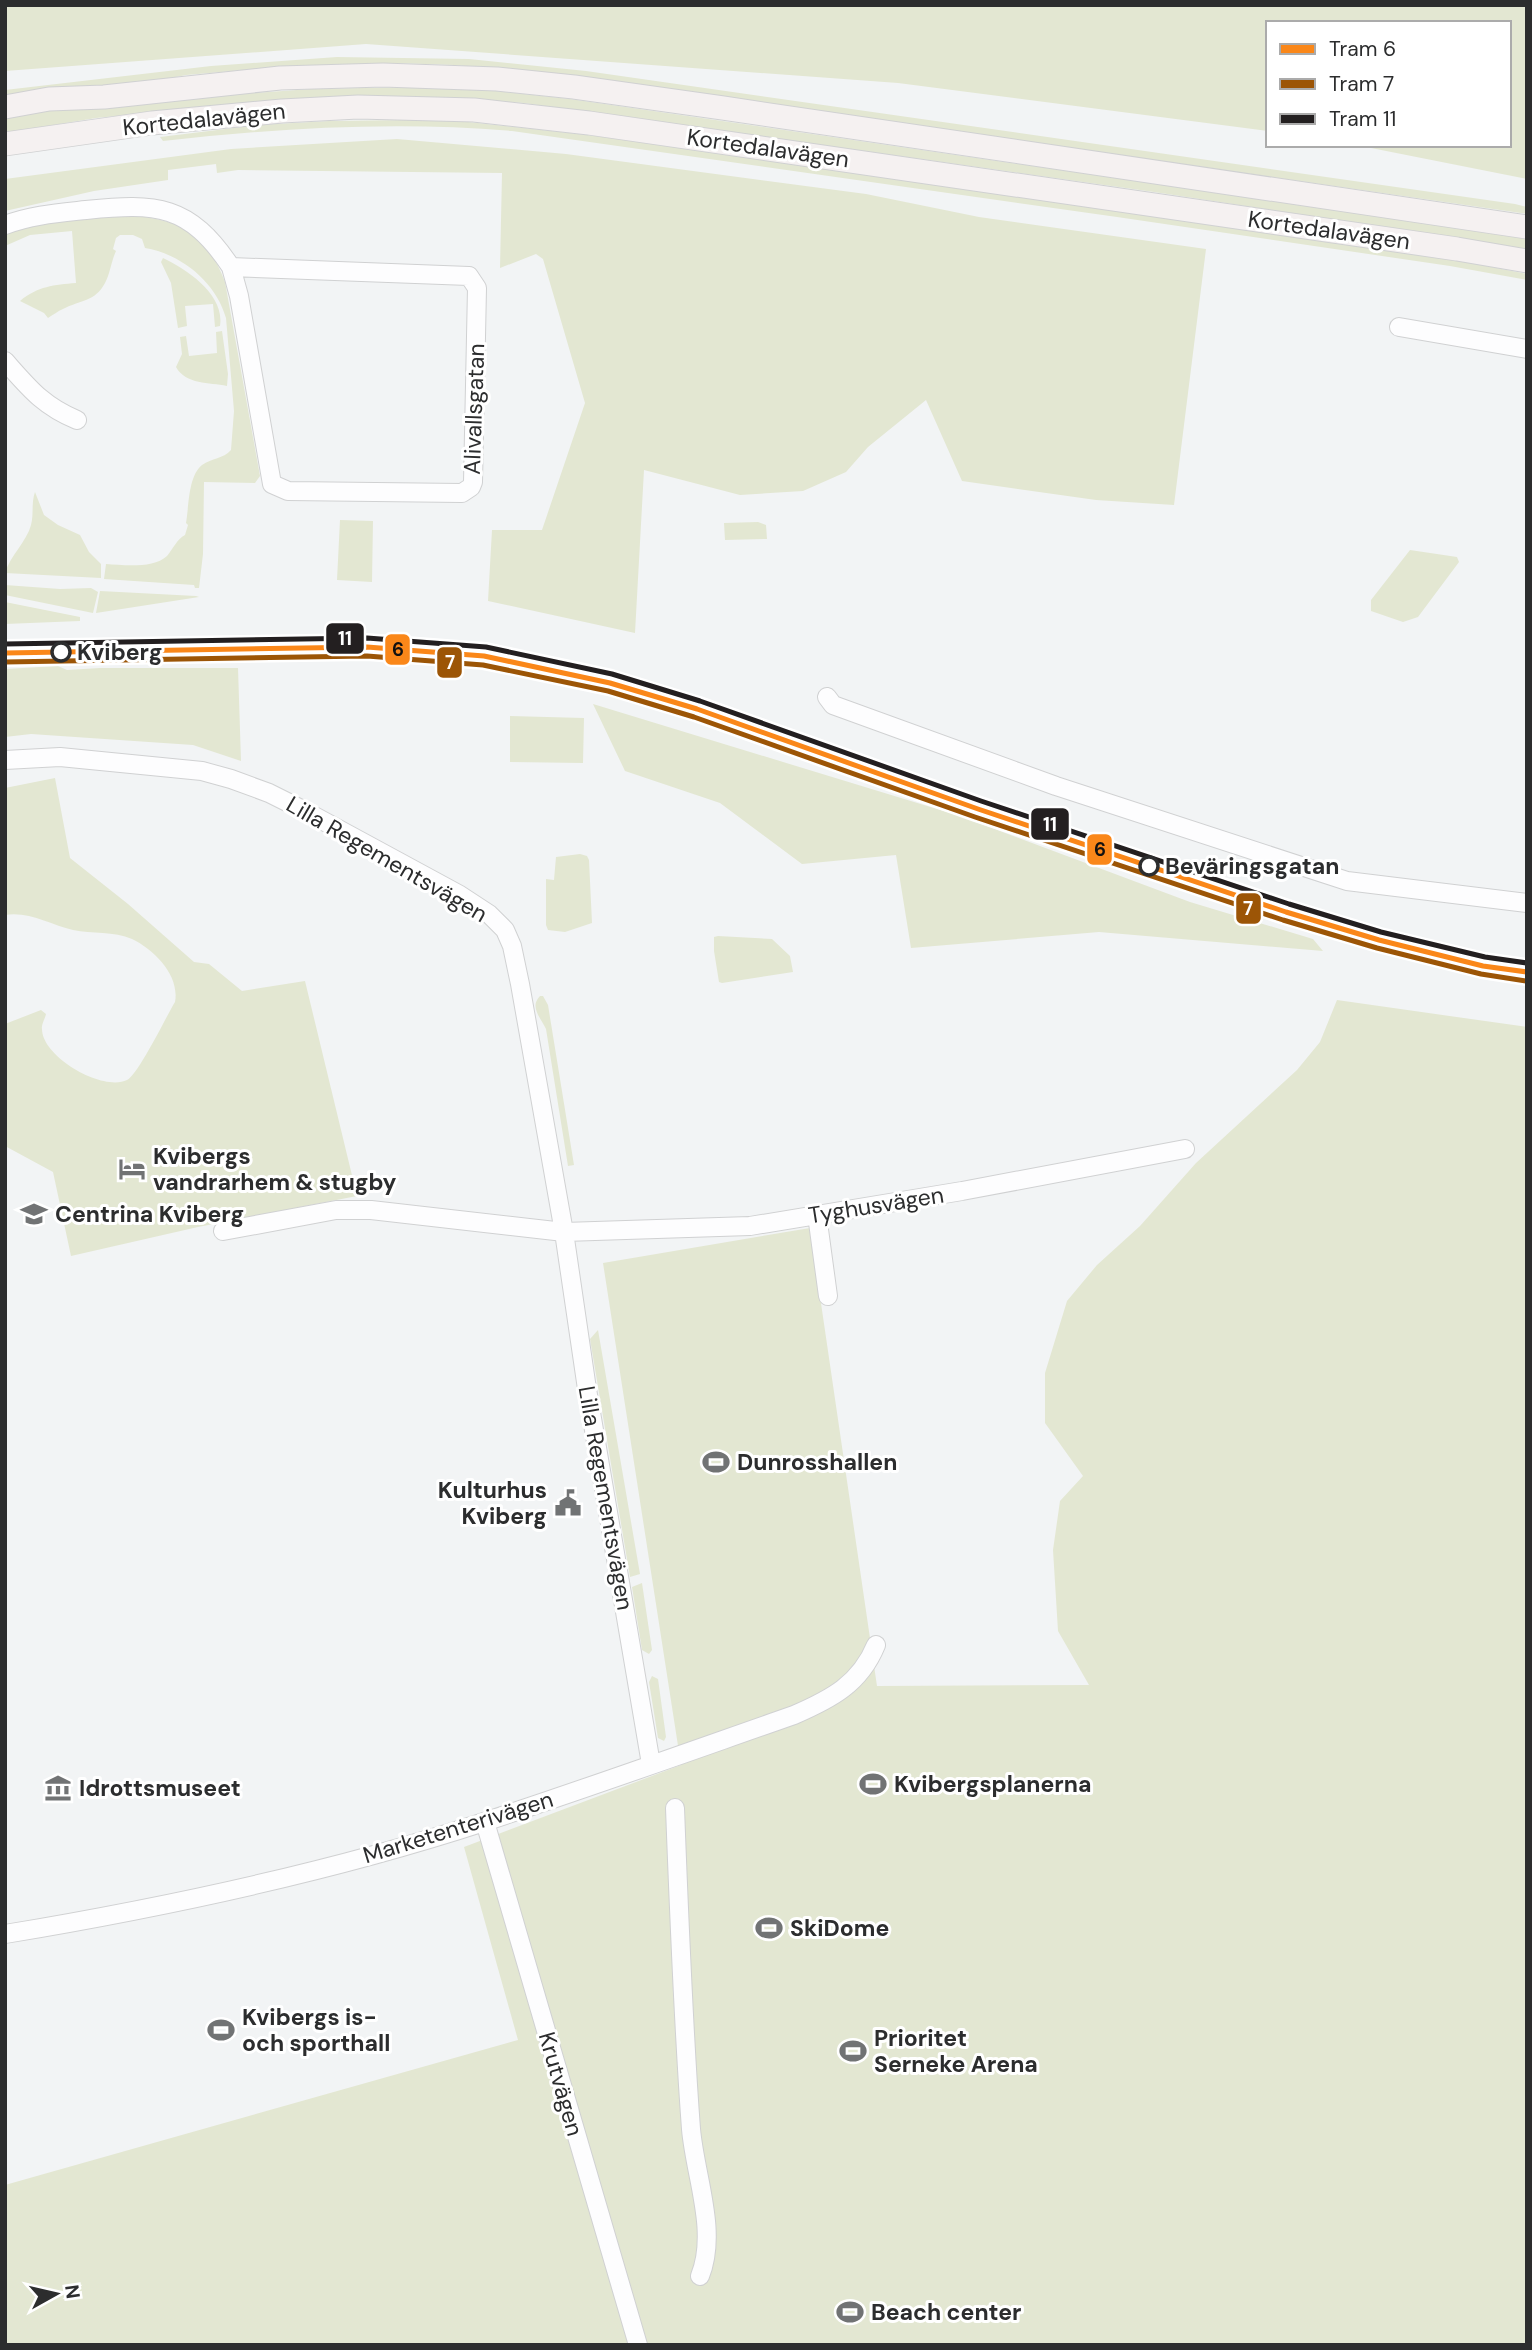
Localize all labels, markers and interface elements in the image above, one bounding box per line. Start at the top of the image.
legend [1266,21,1511,147]
text: Tram 6 [1329,35,1396,63]
text: Tram 7 [1329,70,1394,98]
street label: Kortedalavägen [121,96,287,142]
text: Tram 11 [1329,105,1396,133]
street label: Kortedalavägen [685,122,851,174]
street label: Kortedalavägen [1246,204,1412,256]
street label: Alivallsgatan [457,343,491,475]
line badge: 11 [325,622,365,655]
text: 11 [338,626,352,651]
line badge: 6 [384,633,411,666]
place label: Kviberg [77,637,162,667]
text: 6 [392,637,404,662]
marker: Kviberg [51,642,71,662]
line badge: 7 [436,646,463,679]
text: 7 [445,650,455,675]
street label: Lilla Regementsvägen [281,789,493,929]
line badge: 11 [1030,807,1070,841]
text: 11 [1043,812,1057,837]
line badge: 6 [1086,833,1113,866]
text: 6 [1094,837,1106,862]
place label: Beväringsgatan [1165,851,1339,881]
marker: Beväringsgatan [1139,856,1159,876]
line badge: 7 [1235,892,1262,925]
text: 7 [1243,896,1253,921]
place label: Kvibergs vandrarhem & stugby [153,1141,397,1197]
hotel icon: Kvibergs vandrarhem & stugby [117,1154,147,1184]
street label: Tyghusvägen [806,1179,946,1231]
school or university icon: Centrina Kviberg [19,1199,49,1229]
place label: Centrina Kviberg [55,1199,244,1229]
street label: Lilla Regementsvägen [571,1383,641,1613]
sports icon: Dunrosshallen [701,1447,731,1477]
place label: Dunrosshallen [737,1447,897,1477]
place label: Kulturhus Kviberg [438,1475,547,1531]
public building icon: Kulturhus Kviberg [553,1488,583,1518]
sports icon: Kvibergsplanerna [858,1769,888,1799]
place label: Kvibergsplanerna [894,1769,1091,1799]
museum icon: Idrottsmuseet [43,1773,73,1803]
place label: Idrottsmuseet [79,1773,241,1803]
street label: Marketenterivägen [359,1784,557,1870]
sports icon: SkiDome [754,1913,784,1943]
place label: SkiDome [790,1913,889,1943]
place label: Kvibergs is- och sporthall [242,2002,390,2058]
sports icon: Kvibergs is- och sporthall [206,2015,236,2045]
place label: Prioritet Serneke Arena [874,2023,1038,2079]
street label: Krutvägen [532,2029,590,2139]
sports icon: Prioritet Serneke Arena [838,2036,868,2066]
north arrow [21,2259,91,2329]
text: N [59,2283,86,2300]
sports icon: Beach center [835,2297,865,2327]
place label: Beach center [871,2297,1022,2327]

